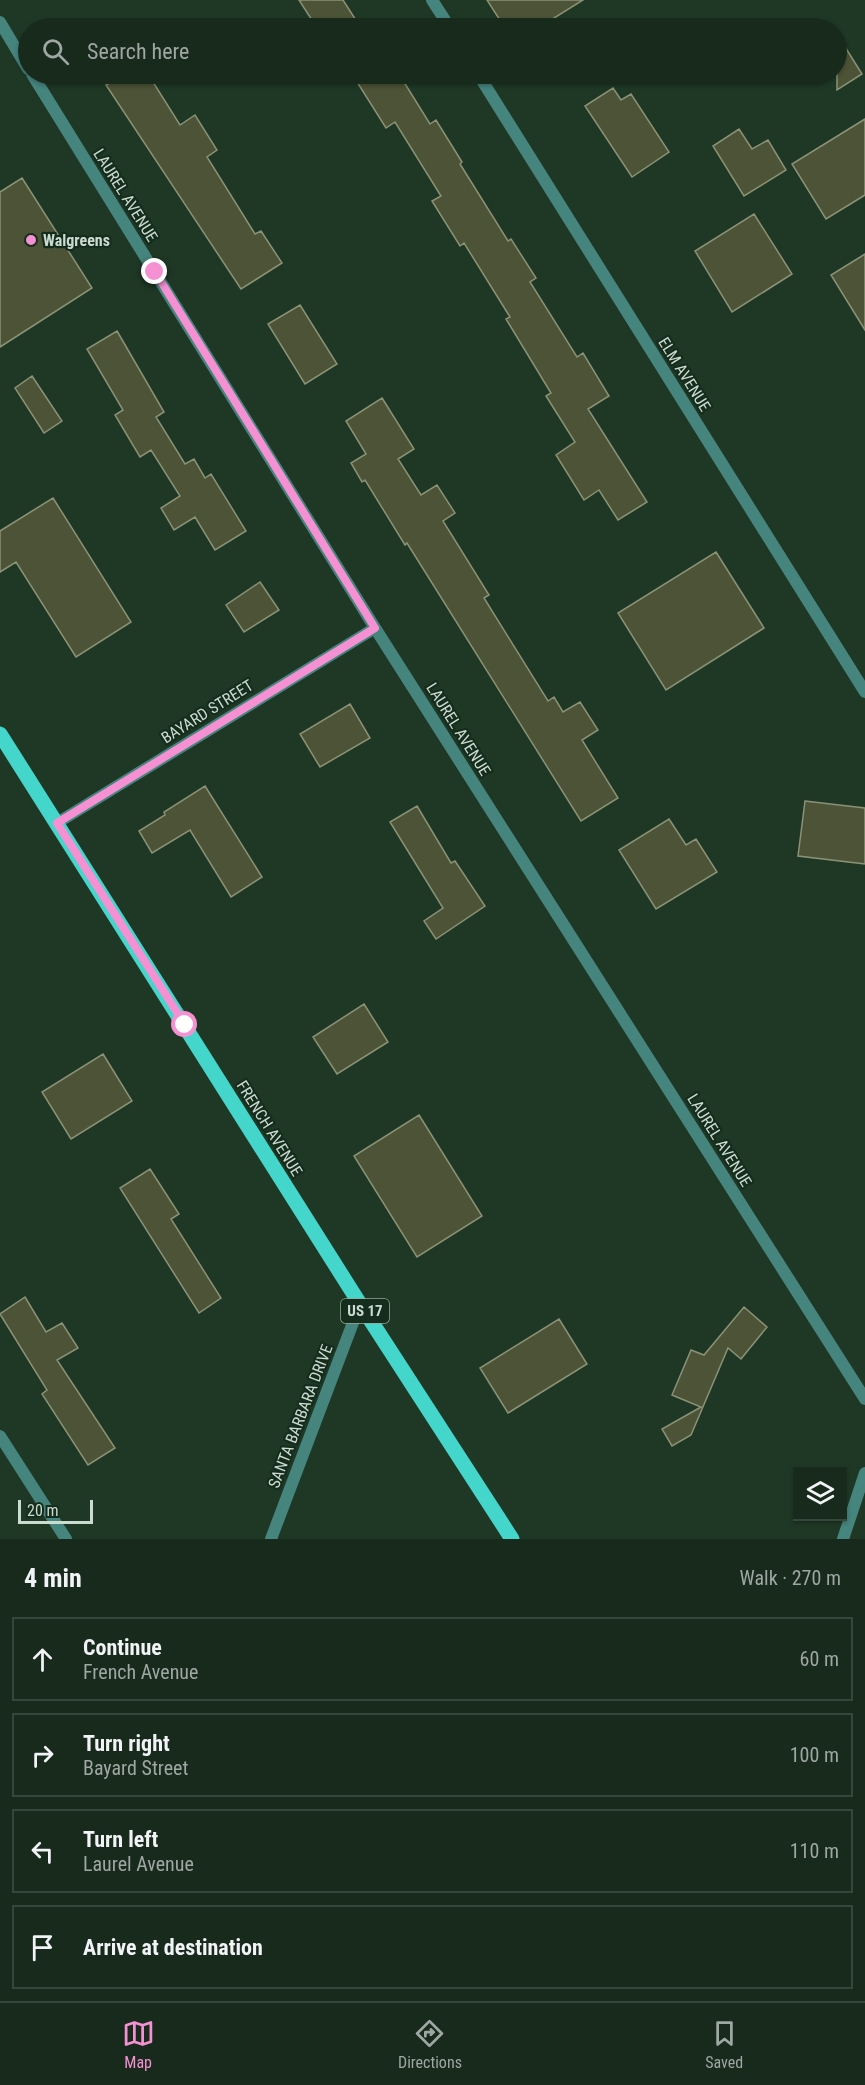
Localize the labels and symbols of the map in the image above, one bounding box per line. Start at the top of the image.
street label: LAUREL AVENUE [89,145,162,245]
place label: Walgreens [43,231,110,250]
marker: Walgreens [24,233,38,247]
route end [141,258,167,284]
street label: ELM AVENUE [654,334,715,415]
street label: BAYARD STREET [158,676,257,747]
street label: LAUREL AVENUE [422,679,495,779]
route start [171,1011,197,1037]
street label: FRENCH AVENUE [233,1077,307,1180]
street label: LAUREL AVENUE [683,1090,756,1190]
road number: US 17 [341,1299,389,1323]
street label: SANTA BARBARA DRIVE [264,1342,337,1491]
scale bar [18,1497,93,1524]

